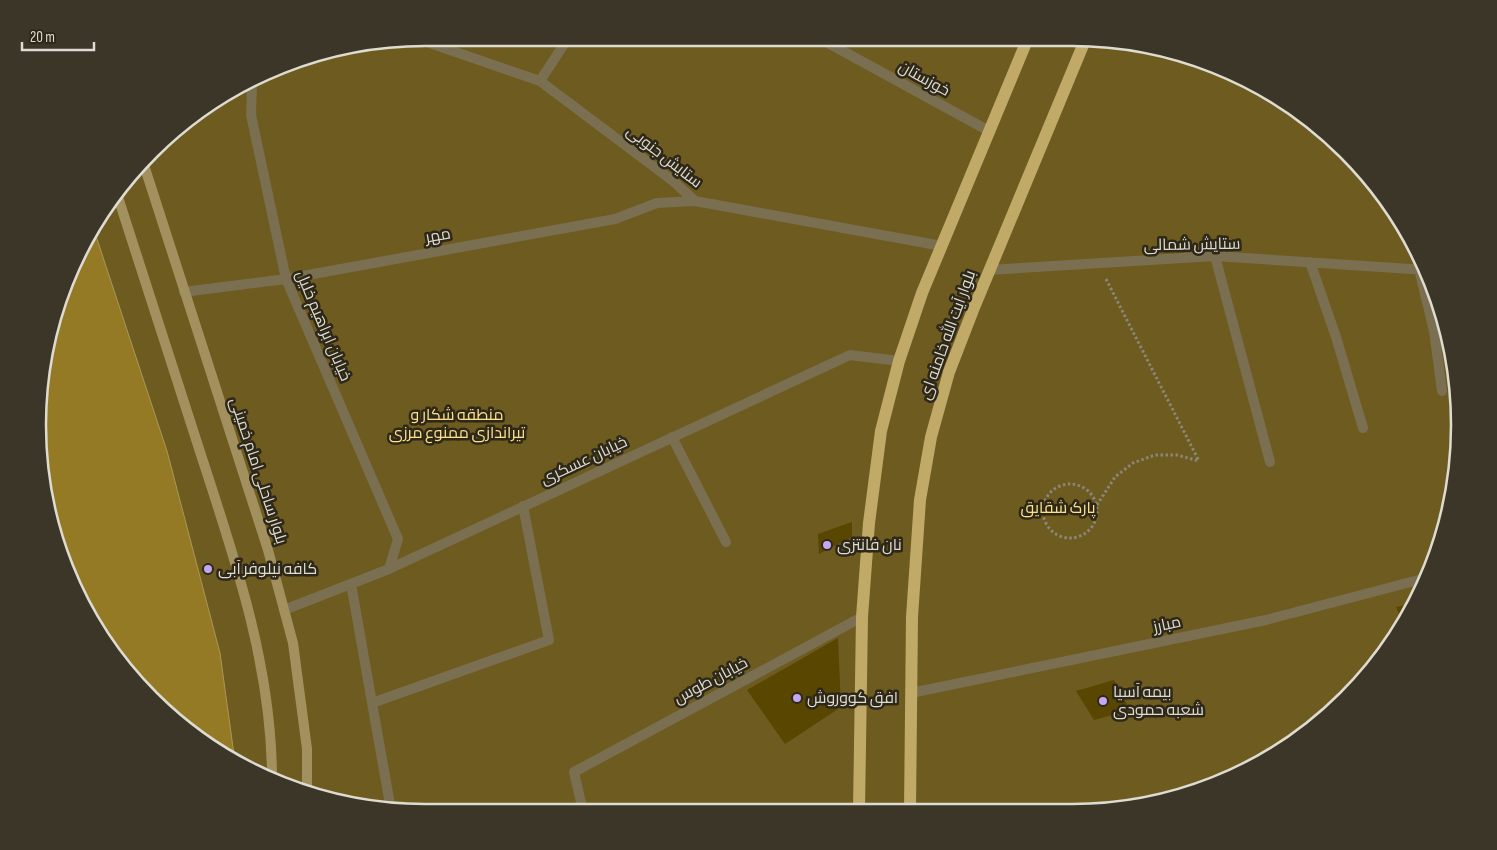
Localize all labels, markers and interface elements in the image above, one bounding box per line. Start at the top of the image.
scale bar [22,20,95,52]
text: 20 m [30,28,55,47]
street label: خوزستان [895,57,953,101]
street label: ستایش جنوبی [622,122,706,192]
street label: مهر [423,224,452,248]
street label: ستایش شمالی [1143,235,1241,255]
street label: بلوار آیت الله خامنه ای [914,267,980,402]
street label: خیابان ابراهیم خلیل [290,268,355,385]
street label: بلوار ساحلی امام خمینی [224,395,291,547]
park label: منطقه شکار و تیراندازی ممنوع مرزی [389,406,526,444]
street label: خیابان عسکری [538,433,630,489]
park label: پارک شقایق [1020,499,1096,519]
place label: نان فانتزی [837,536,902,555]
marker: نان فانتزی [821,539,833,551]
place label: کافه نیلوفر آبی [218,560,317,579]
marker: کافه نیلوفر آبی [202,563,214,575]
street label: مبارز [1150,613,1183,637]
street label: خیابان طوس [671,654,751,708]
place label: بیمه آسیا شعبه حمودی [1113,683,1204,720]
place label: افق کووروش [807,689,898,708]
marker: افق کووروش [791,692,803,704]
marker: بیمه آسیا شعبه حمودی [1097,695,1109,707]

